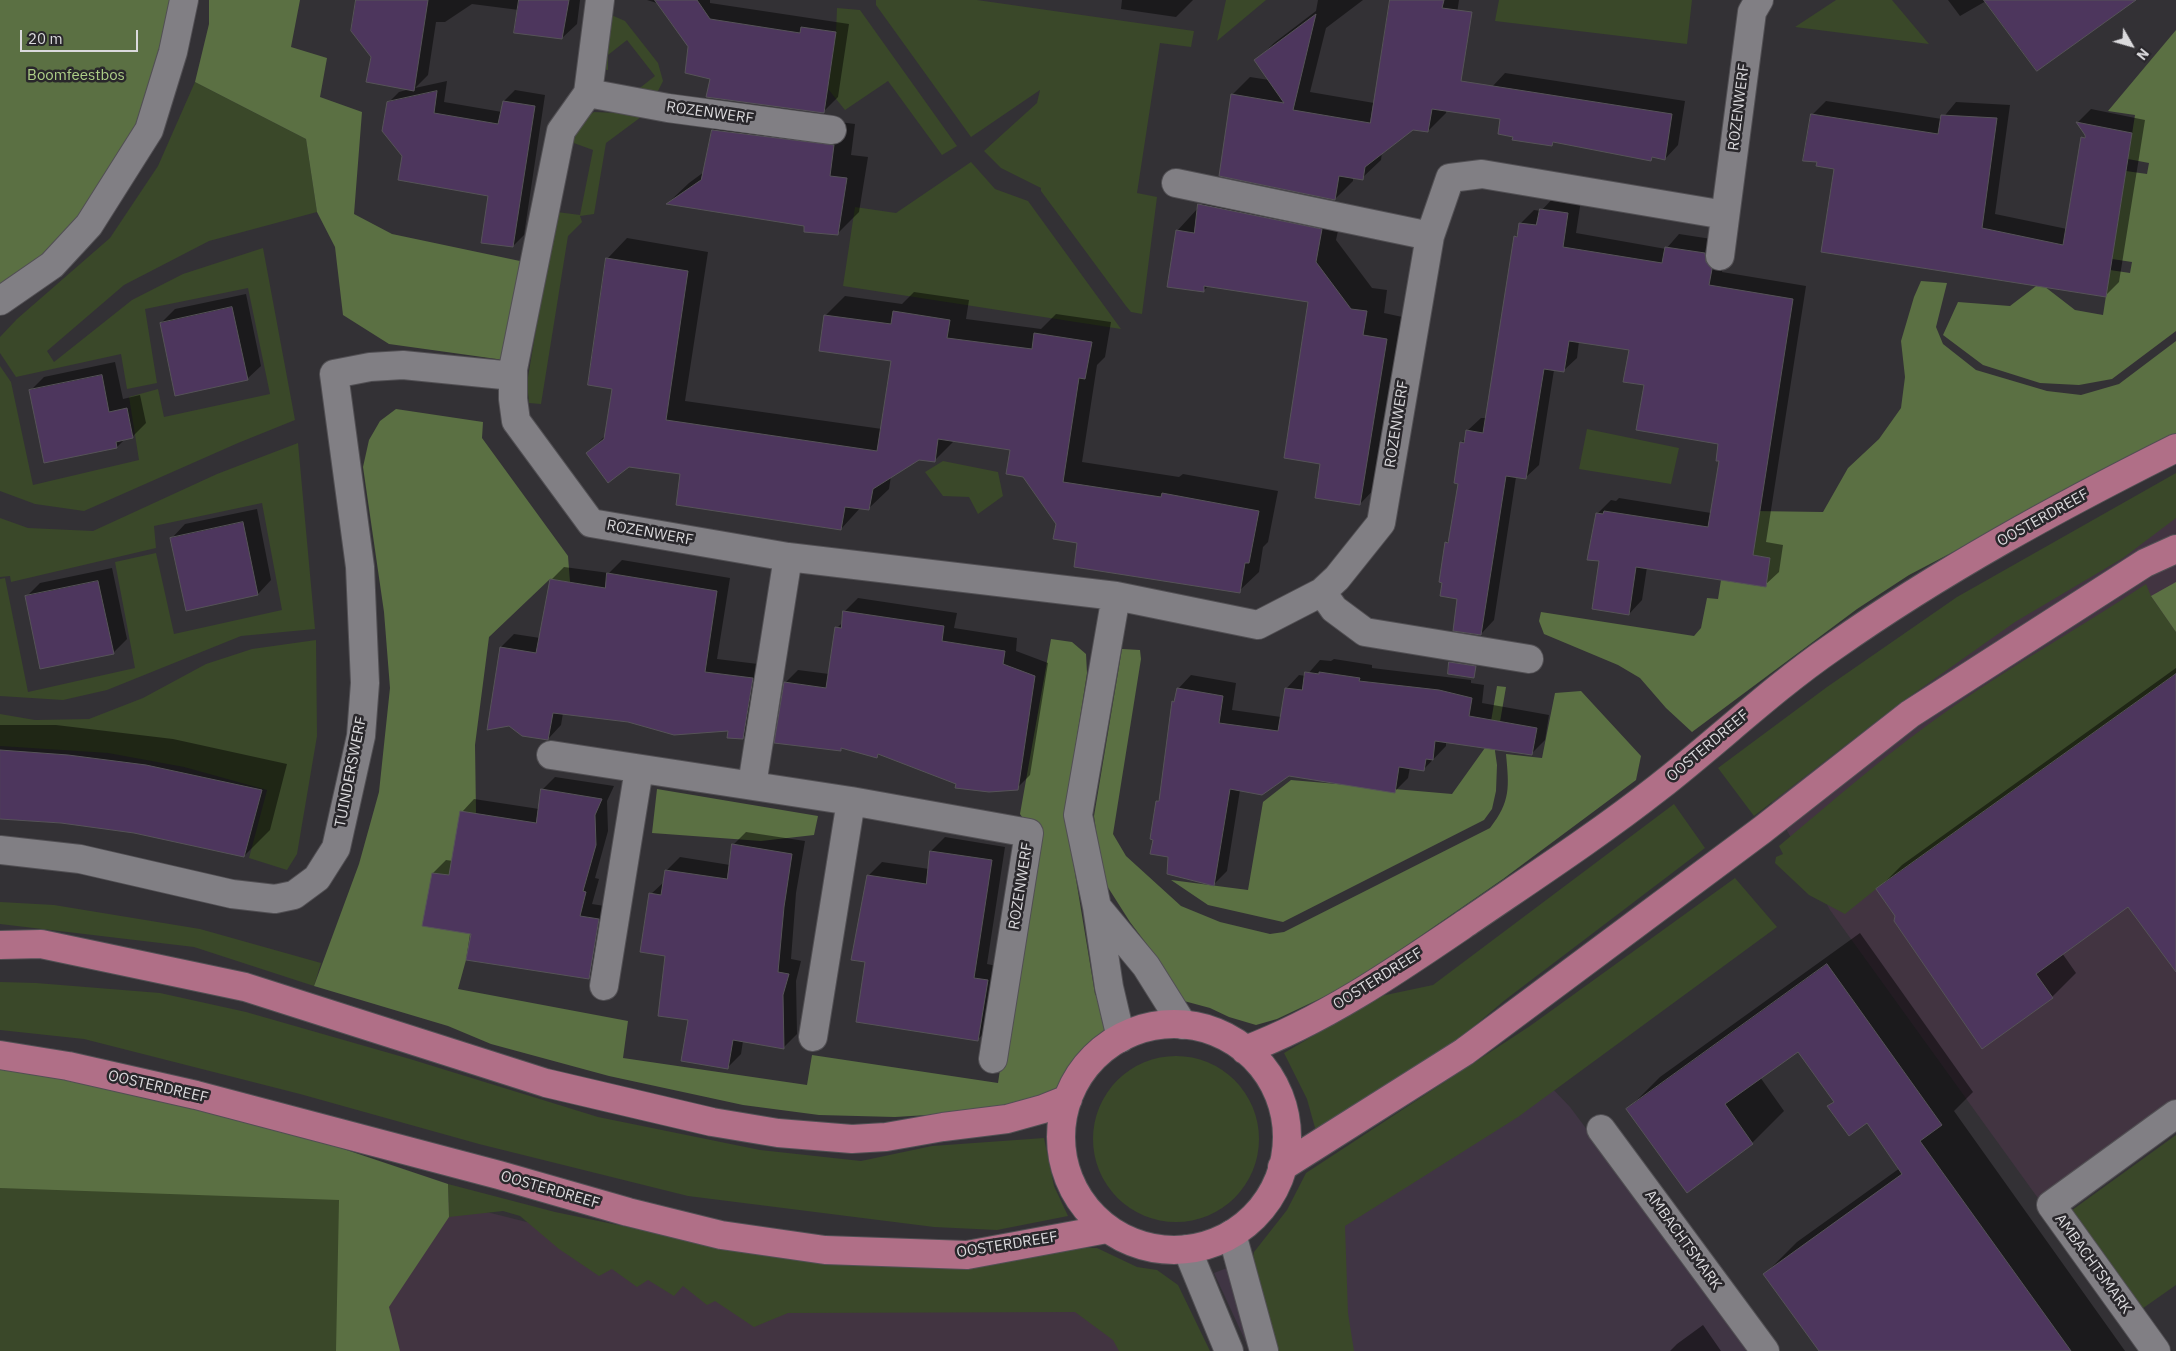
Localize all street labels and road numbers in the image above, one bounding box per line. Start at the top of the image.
street label: ROZENWERF [1725,62,1753,152]
street label: ROZENWERF [665,98,755,128]
street label: ROZENWERF [1381,379,1413,469]
street label: OOSTERDREEF [1994,485,2092,551]
street label: ROZENWERF [605,516,695,550]
street label: OOSTERDREEF [1663,706,1753,786]
street label: TUINDERSWERF [331,715,371,829]
street label: ROZENWERF [1005,841,1037,931]
street label: OOSTERDREEF [1330,944,1426,1014]
street label: OOSTERDREEF [106,1067,210,1107]
street label: OOSTERDREEF [498,1167,602,1213]
street label: AMBACHTSMARK [1641,1187,1725,1293]
street label: AMBACHTSMARK [2051,1211,2135,1317]
street label: OOSTERDREEF [955,1228,1059,1262]

